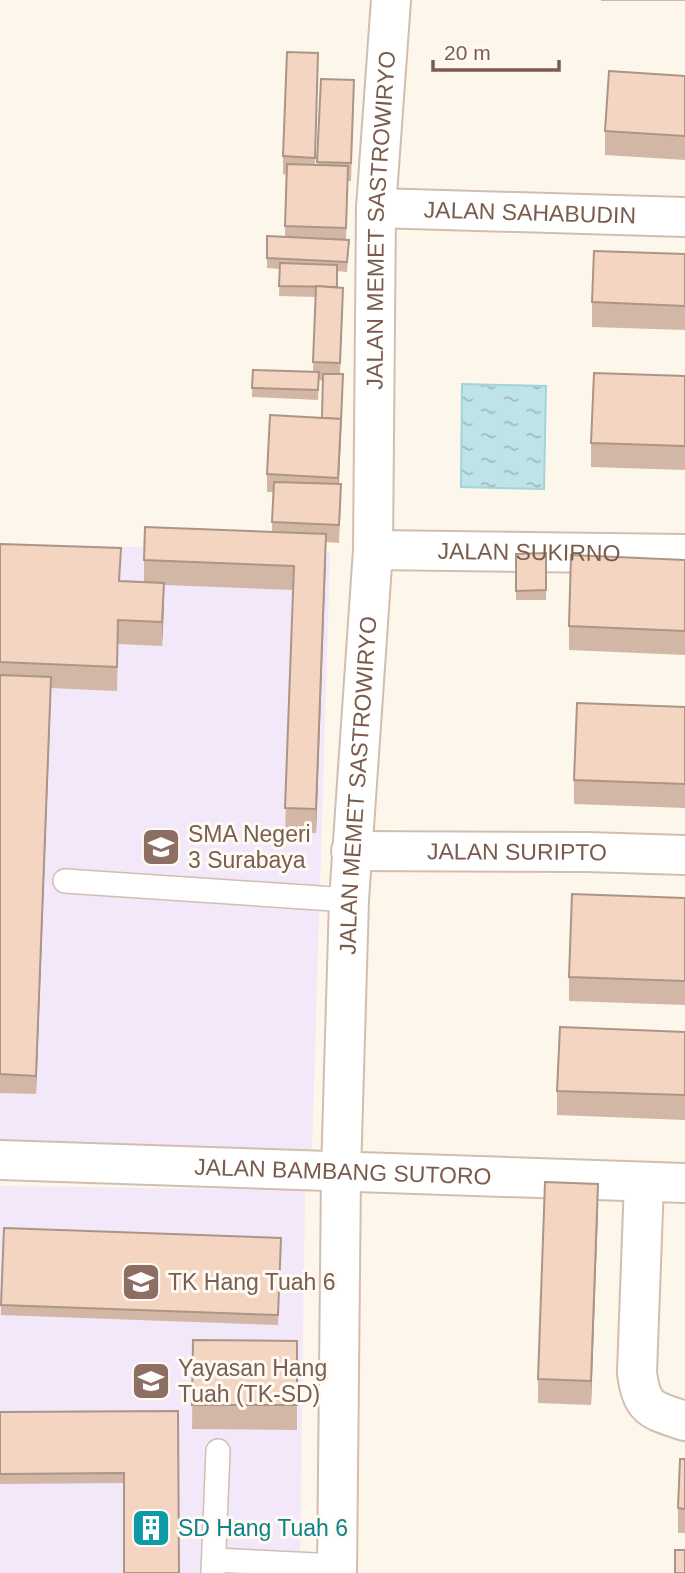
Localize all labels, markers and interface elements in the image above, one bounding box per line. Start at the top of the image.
scale bar [433,28,559,72]
text: 20 m [444,41,491,64]
street label: JALAN MEMET SASTROWIRYO [361,50,400,390]
street label: JALAN SAHABUDIN [423,196,636,229]
street label: JALAN SUKIRNO [437,538,621,566]
street label: JALAN MEMET SASTROWIRYO [334,615,381,955]
place label: SMA Negeri 3 Surabaya [188,821,311,873]
school or university icon: SMA Negeri 3 Surabaya [140,826,182,868]
street label: JALAN SURIPTO [427,838,607,866]
street label: JALAN BAMBANG SUTORO [194,1154,492,1189]
school or university icon: TK Hang Tuah 6 [120,1261,162,1303]
place label: TK Hang Tuah 6 [168,1269,336,1295]
place label: Yayasan Hang Tuah (TK-SD) [178,1355,327,1407]
school or university icon: Yayasan Hang Tuah (TK-SD) [130,1360,172,1402]
building icon: SD Hang Tuah 6 [130,1507,172,1549]
place label: SD Hang Tuah 6 [178,1515,348,1541]

